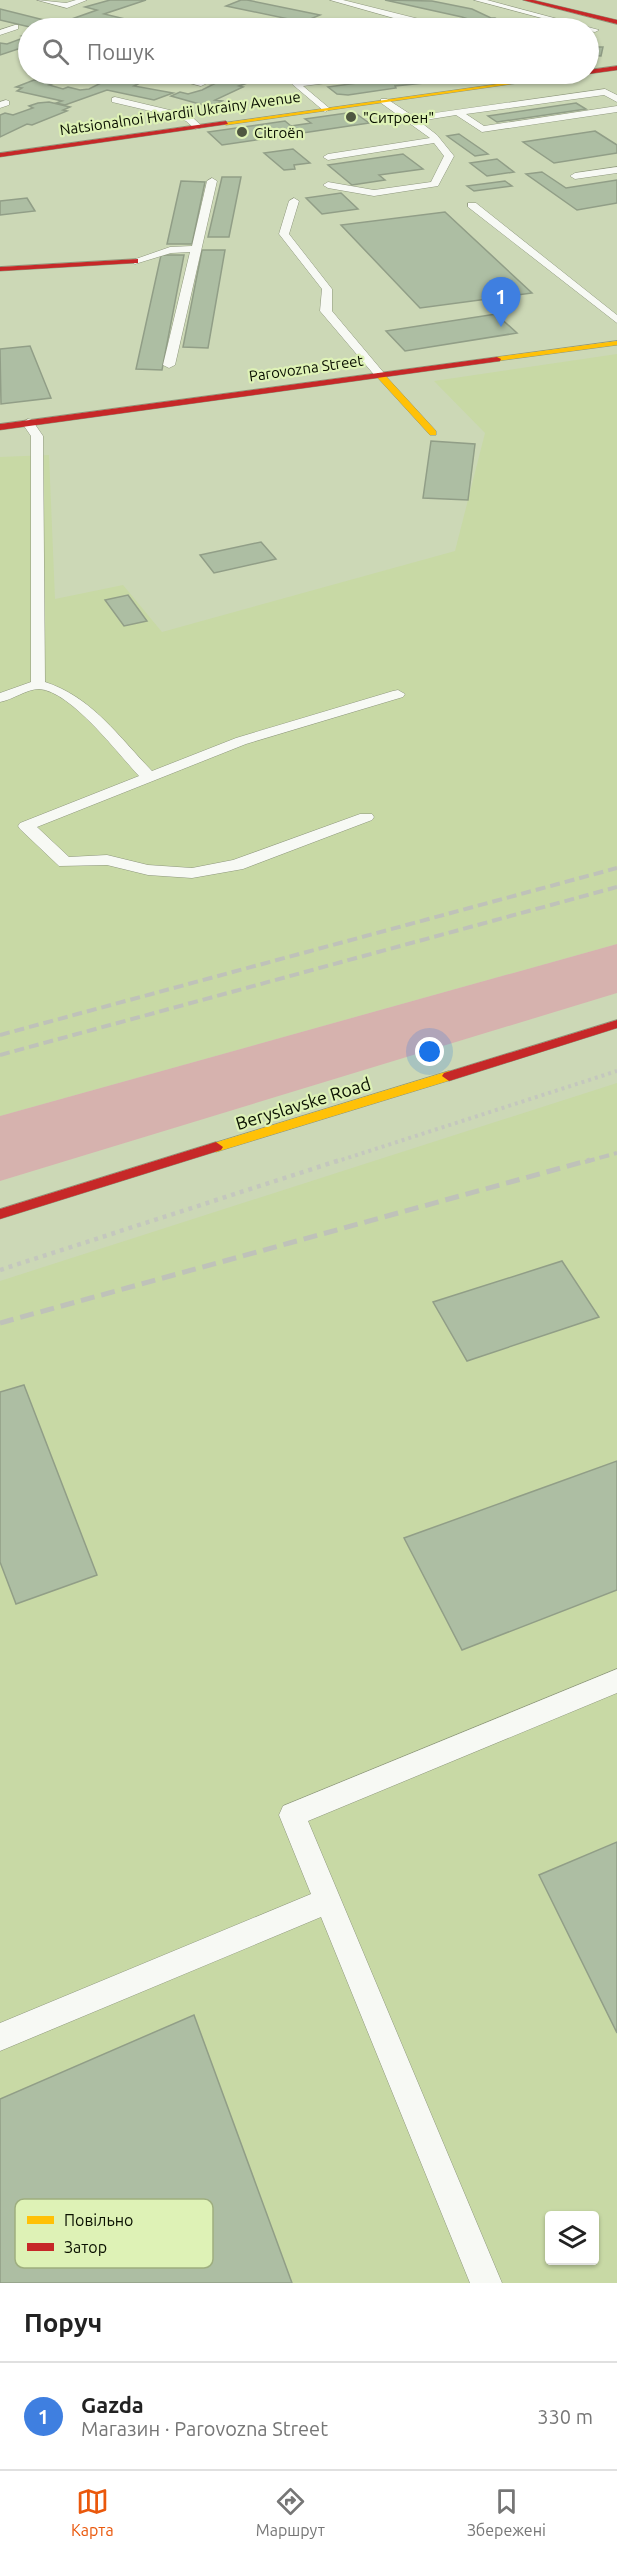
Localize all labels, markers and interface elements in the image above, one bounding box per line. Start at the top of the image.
search box [18,18,599,84]
icon: search [39,35,72,68]
text: Пошук [87,39,155,64]
street label: Natsionalnoi Hvardii Ukrainy Avenue [58,88,302,138]
place label: "Ситроен" [363,109,434,126]
marker: "Ситроен" [344,110,358,124]
place label: Citroën [254,124,304,141]
marker: Citroën [235,125,249,139]
pin: 1 [482,278,520,327]
street label: Parovozna Street [248,352,364,384]
your location [415,1037,444,1066]
street label: Beryslavske Road [233,1073,373,1133]
legend [15,2199,213,2268]
text: Повільно [64,2211,133,2229]
map controls [545,2211,599,2265]
button: layers [545,2211,599,2265]
text: Затор [64,2238,107,2256]
text: Поруч [24,2308,102,2337]
text: Gazda [81,2392,144,2417]
text: 1 [38,2405,49,2428]
text: 330 m [537,2405,593,2428]
text: Магазин · Parovozna Street [81,2417,328,2440]
tab: Карта [71,2485,114,2539]
tab: Маршрут [256,2485,325,2539]
tab: Збережені [467,2485,546,2539]

